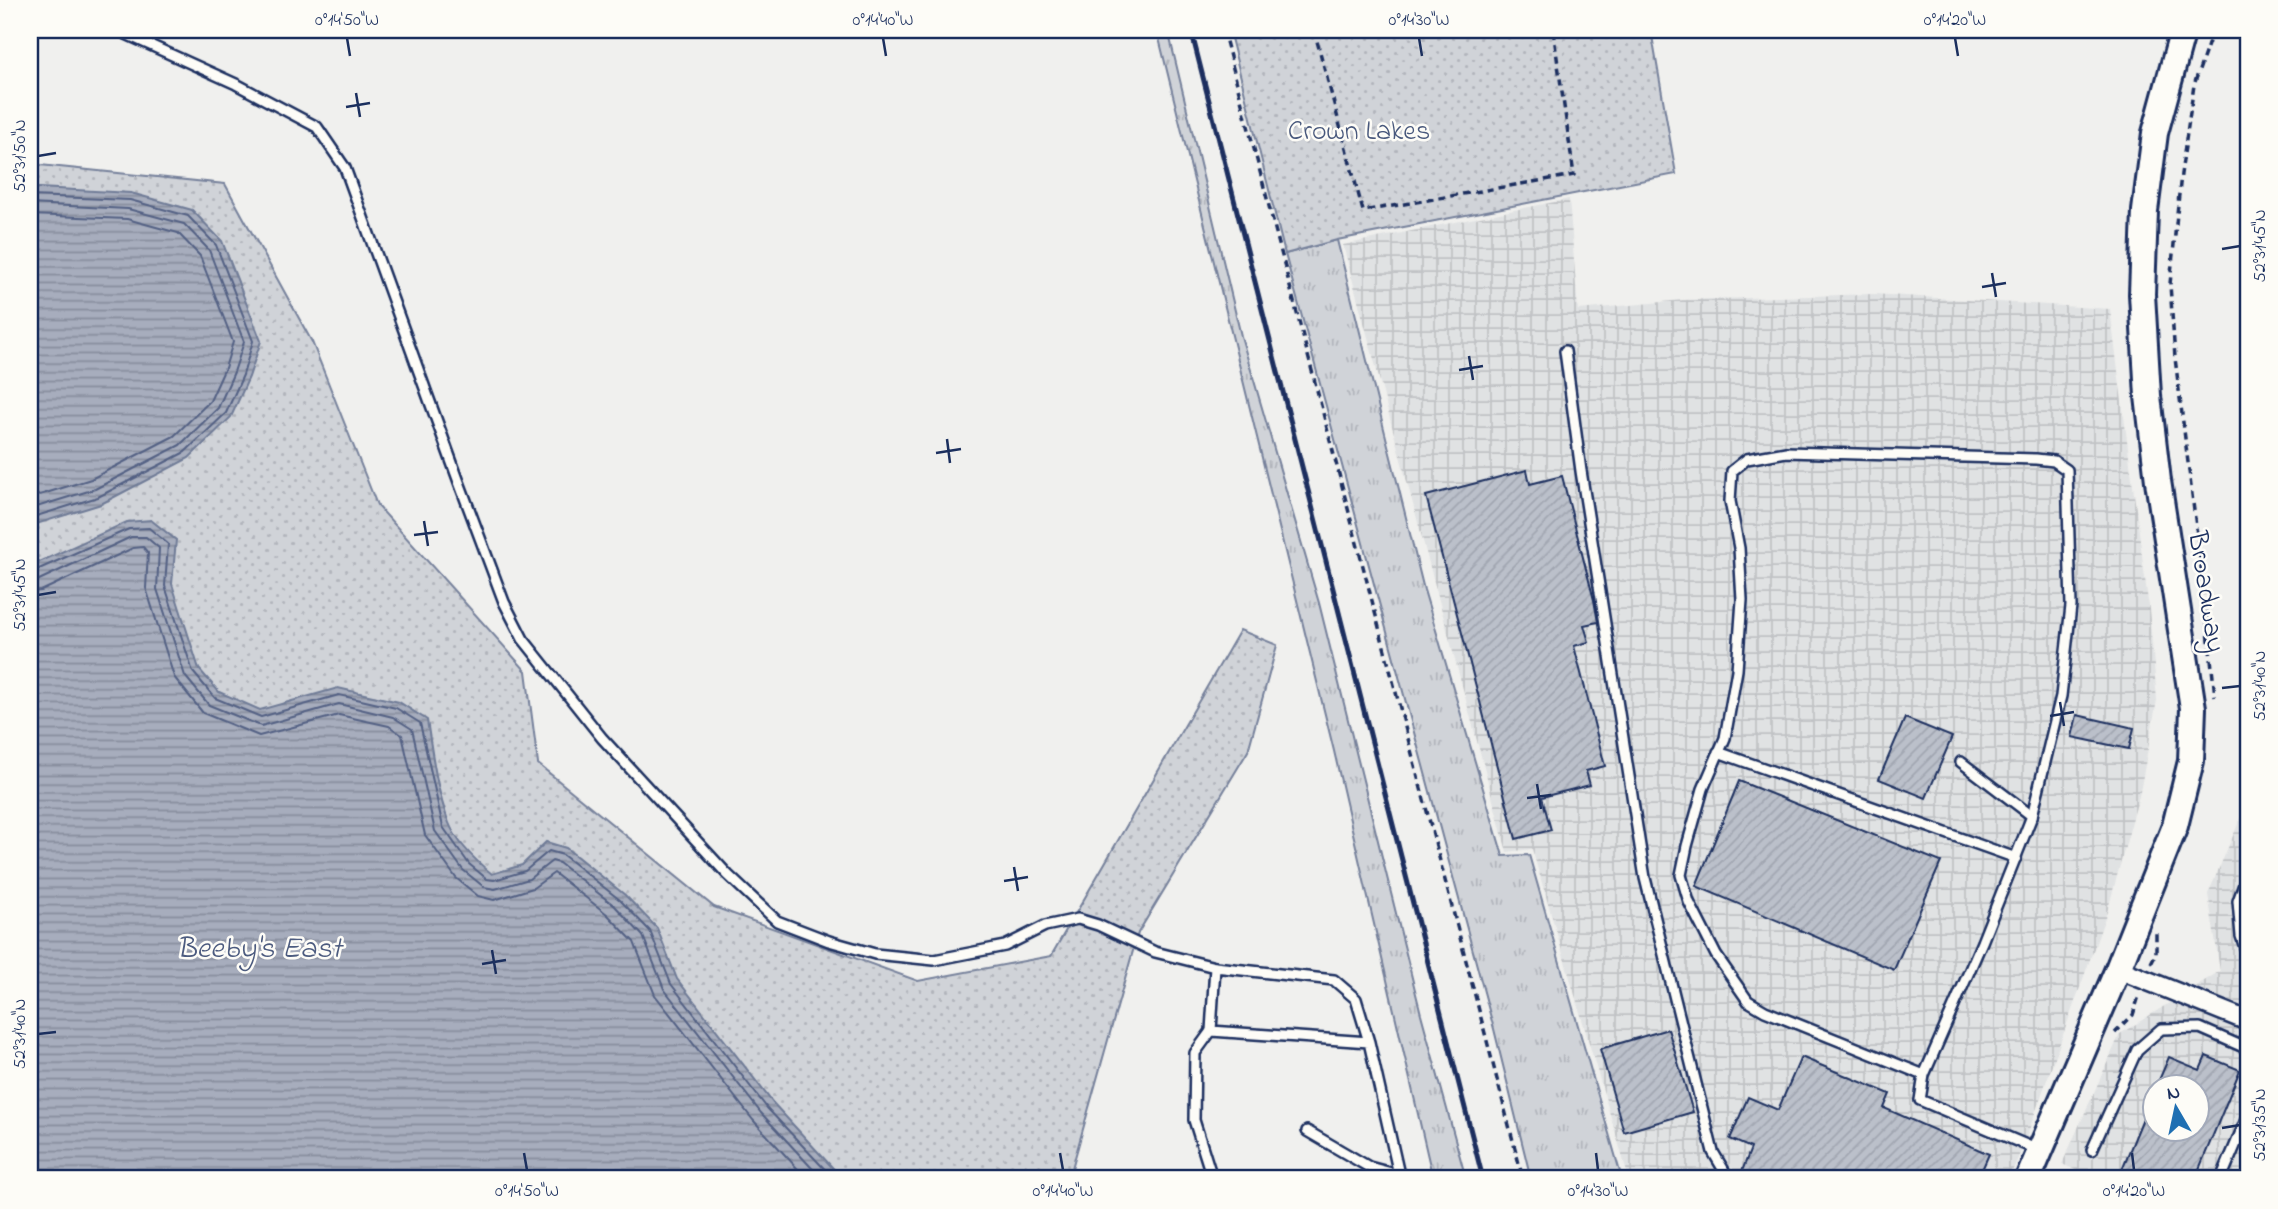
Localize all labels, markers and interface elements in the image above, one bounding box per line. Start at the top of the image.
text: 0°14'50"W [315,8,379,34]
text: 0°14'40"W [853,8,914,34]
text: 0°14'30"W [1388,8,1450,34]
text: 0°14'20"W [1924,8,1986,34]
park label: Crown Lakes [1288,112,1430,153]
text: 52°31'50"N [8,119,34,193]
text: 52°31'45"N [2248,209,2274,283]
street label: Broadway [2175,528,2235,655]
text: 52°31'45"N [8,558,34,632]
text: 52°31'40"N [2248,651,2274,721]
water label: Beeby's East [176,928,345,972]
text: 52°31'40"N [8,999,34,1069]
north arrow [2142,1072,2212,1142]
text: N [2165,1079,2182,1108]
text: 52°31'35"N [2248,1088,2274,1162]
text: 0°14'50"W [495,1179,559,1205]
text: 0°14'40"W [1033,1179,1094,1205]
text: 0°14'30"W [1567,1179,1629,1205]
text: 0°14'20"W [2103,1179,2165,1205]

